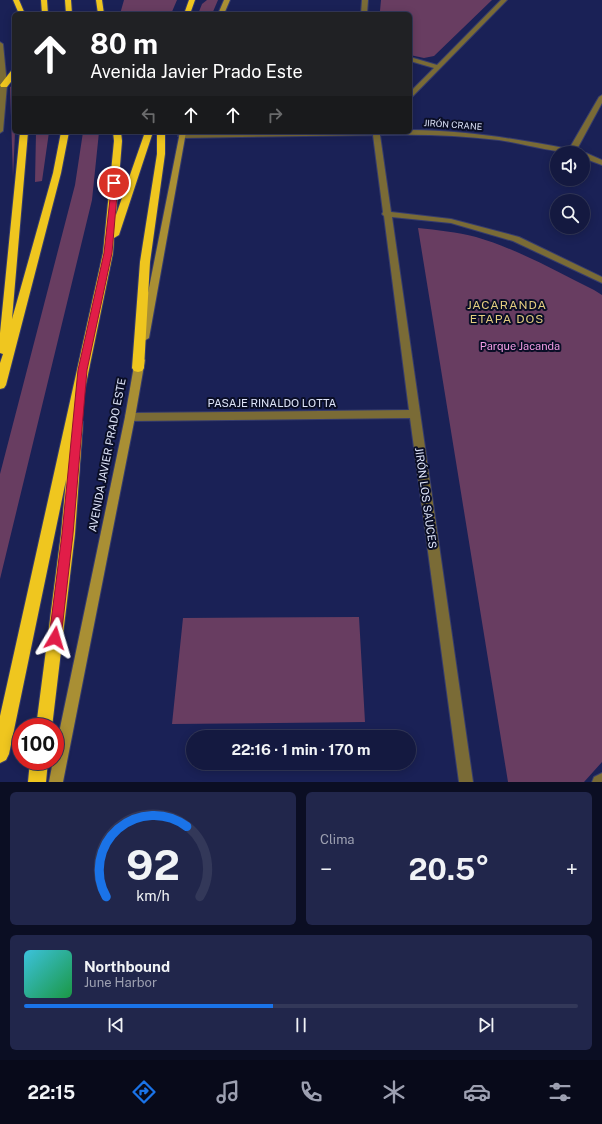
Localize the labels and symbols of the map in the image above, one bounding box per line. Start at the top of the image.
street label: JIRÓN CRANE [423,117,483,132]
pin [97,166,131,200]
district label: JACARANDA ETAPA DOS [467,298,547,326]
park label: Parque Jacanda [480,340,560,352]
street label: AVENIDA JAVIER PRADO ESTE [86,377,128,533]
street label: PASAJE RINALDO LOTTA [208,397,337,409]
street label: JIRÓN LOS SAUCES [413,446,440,549]
position arrow [34,617,76,659]
speed limit sign: 100 [12,718,64,770]

